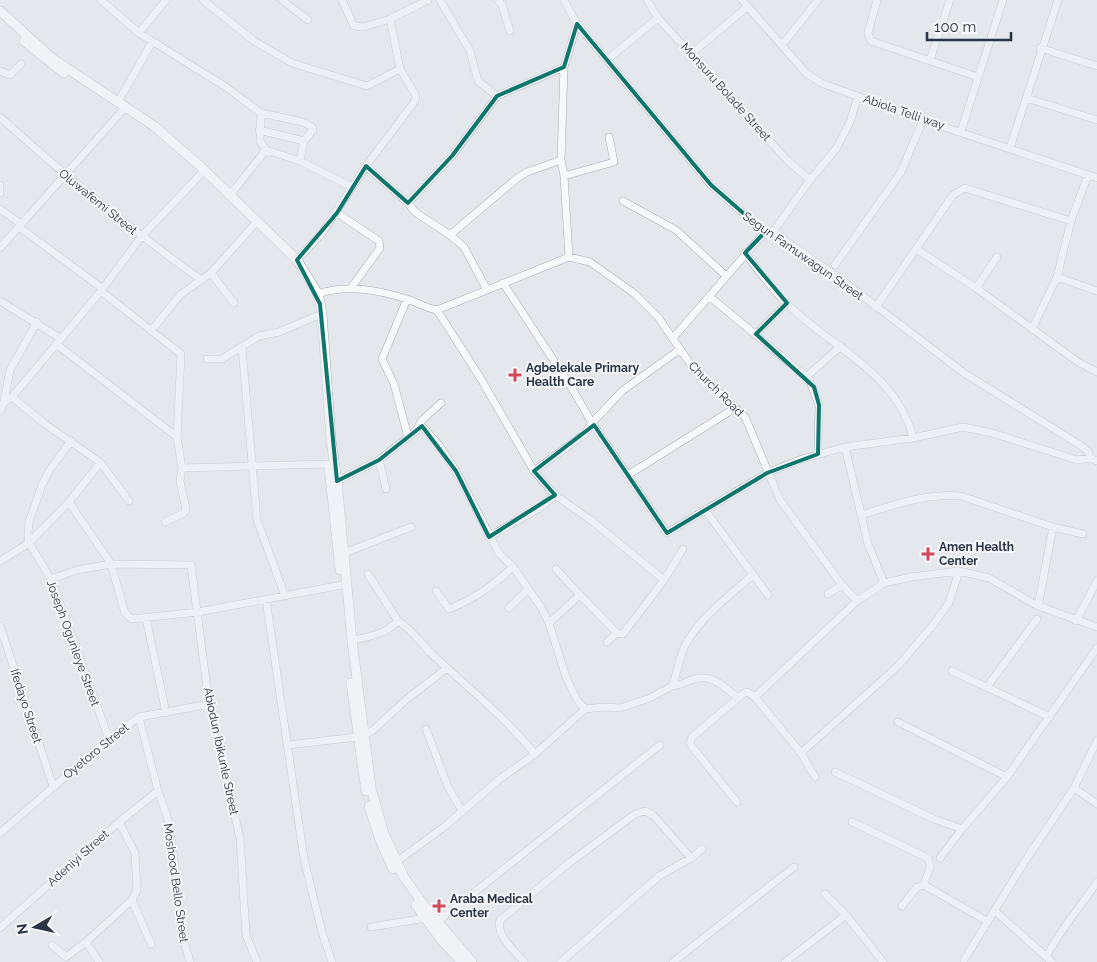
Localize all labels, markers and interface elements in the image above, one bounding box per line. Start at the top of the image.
scale bar [927,10,1011,42]
text: 100 m [934,18,976,36]
street label: Monsuru Bolade Street [678,40,774,144]
street label: Abiola Telli way [861,92,947,133]
street label: Oluwafemi Street [56,166,140,238]
street label: Segun Famuwagun Street [740,209,866,303]
street label: Church Road [686,359,746,419]
place label: Agbelekale Primary Health Care [526,361,640,389]
marker: Agbelekale Primary Health Care [508,368,522,382]
place label: Amen Health Center [939,540,1014,568]
marker: Amen Health Center [921,547,935,561]
street label: Joseph Ogunleye Street [44,578,102,708]
street label: Ifedayo Street [7,667,45,745]
street label: Abiodun Ibikunle Street [201,686,241,816]
street label: Oyetoro Street [60,720,132,782]
street label: Moshood Bello Street [161,823,191,943]
street label: Adeniyi Street [45,827,111,889]
place label: Araba Medical Center [450,892,533,920]
marker: Araba Medical Center [432,899,446,913]
north arrow [10,902,60,952]
text: N [13,923,31,936]

